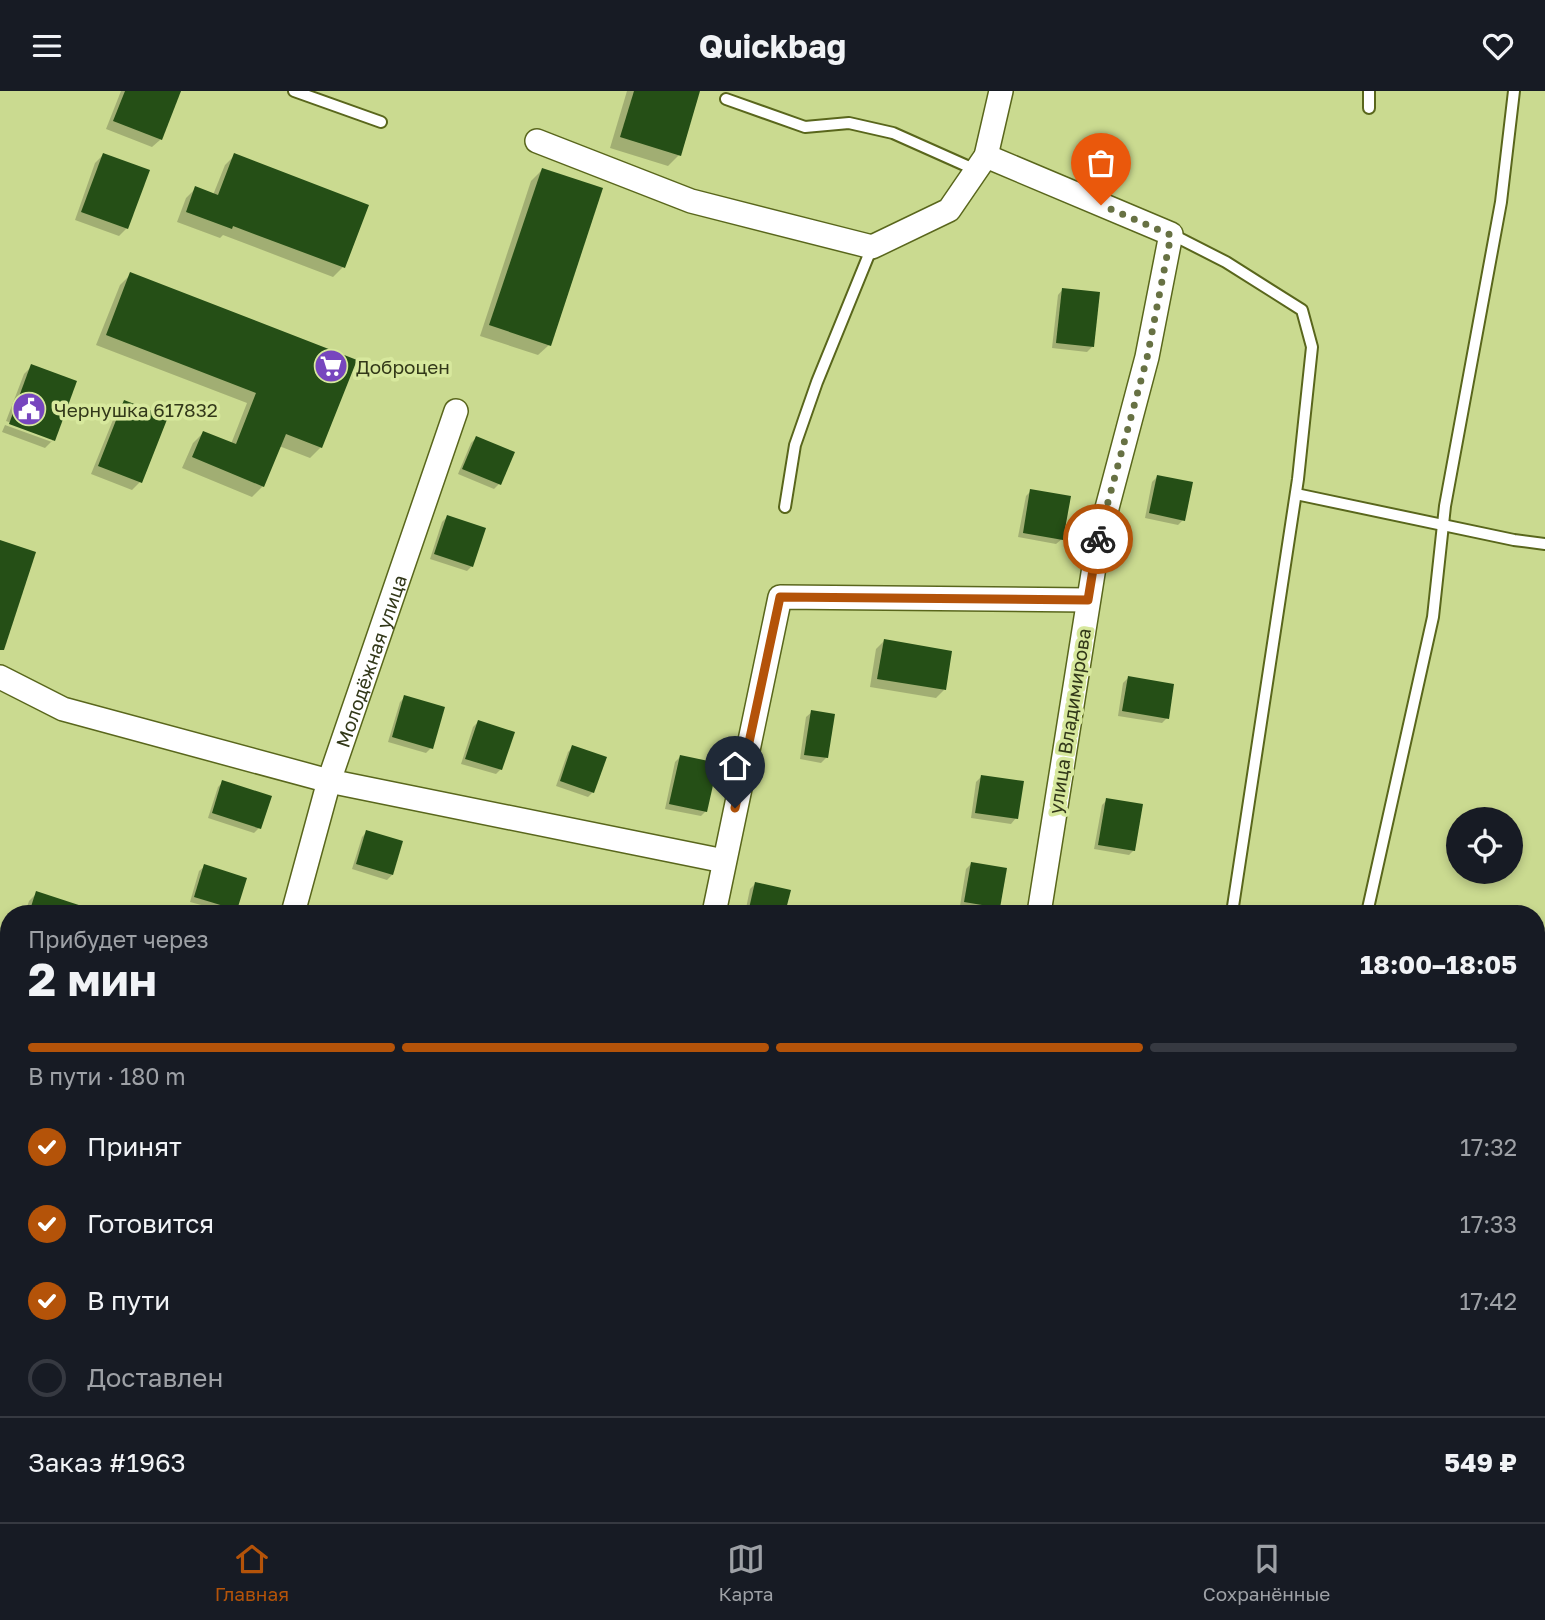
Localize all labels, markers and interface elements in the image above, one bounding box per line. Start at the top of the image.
icon: menu [28,27,66,65]
text: Quickbag [699,27,846,65]
icon: heart [1479,27,1517,65]
pin [1071,133,1131,205]
icon: bag [1082,144,1120,182]
supermarket icon: Доброцен [312,347,350,385]
place label: Доброцен [356,355,450,378]
public building icon: Чернушка 617832 [10,390,48,428]
place label: Чернушка 617832 [54,398,218,421]
courier [1063,504,1133,574]
icon: bike [1079,520,1117,558]
street label: Молодёжная улица [330,571,411,750]
street label: улица Владимирова [1043,626,1095,816]
pin [705,736,765,808]
icon: home [716,747,754,785]
map controls [1446,807,1523,884]
button: locate [1446,807,1523,884]
text: Прибудет через [28,925,209,953]
text: 18:00–18:05 [1360,949,1517,980]
text: 2 мин [28,951,157,1006]
text: В пути · 180 m [28,1062,186,1090]
icon: check [28,1128,66,1166]
text: Принят [87,1131,182,1162]
text: 17:32 [1460,1133,1517,1161]
icon: check [28,1205,66,1243]
text: Готовится [87,1208,214,1239]
text: 17:33 [1460,1210,1517,1238]
icon: check [28,1282,66,1320]
text: В пути [87,1285,170,1316]
text: 17:42 [1459,1287,1517,1315]
text: Доставлен [87,1362,223,1393]
text: Заказ #1963 [28,1447,186,1478]
text: 549 ₽ [1444,1447,1517,1478]
tab: Главная [215,1540,289,1605]
tab: Карта [718,1540,773,1605]
tab: Сохранённые [1203,1540,1330,1605]

